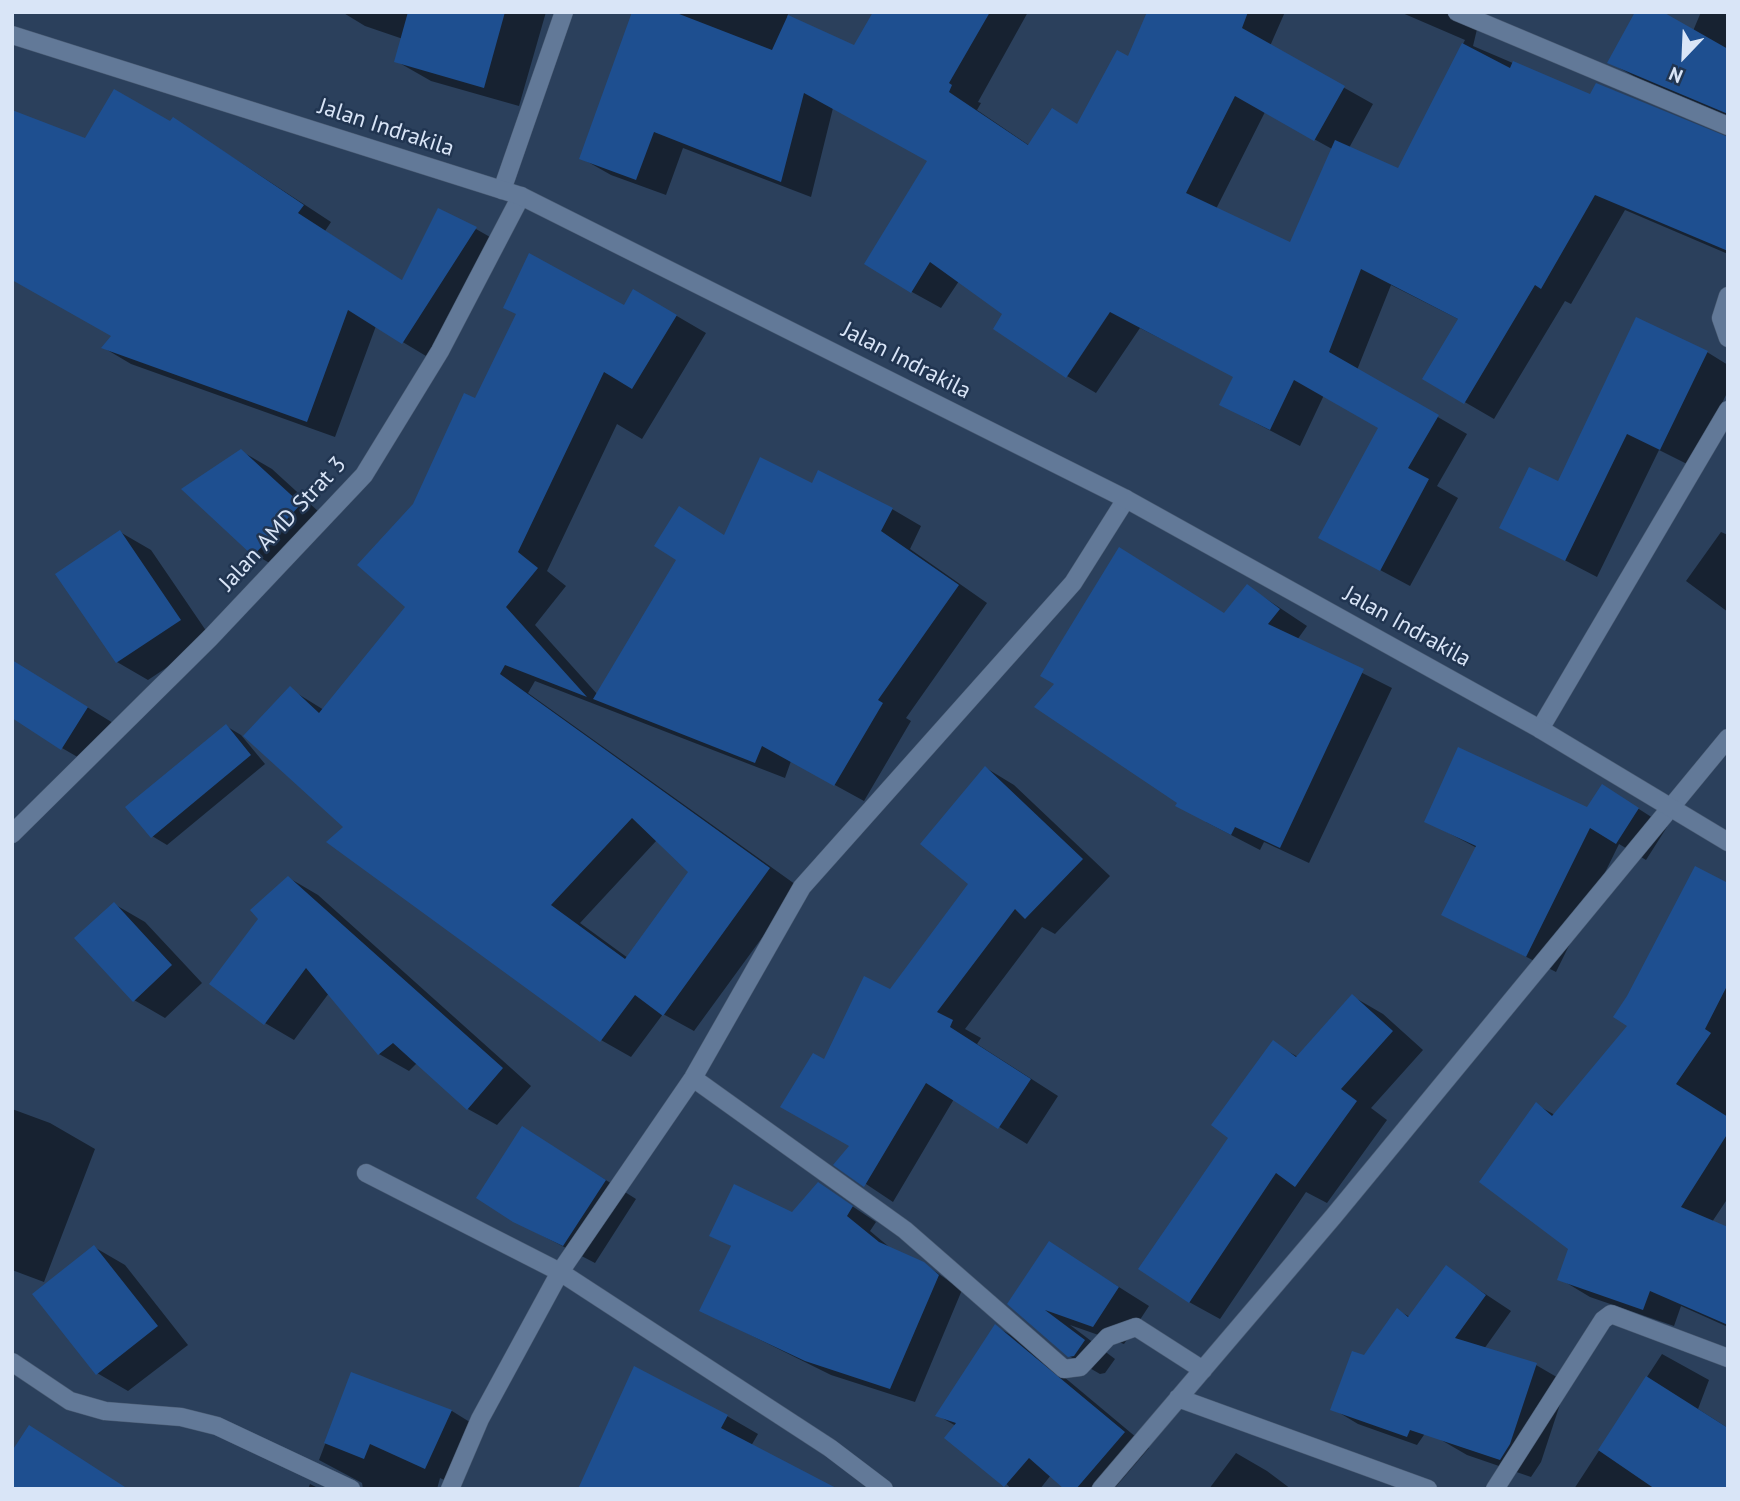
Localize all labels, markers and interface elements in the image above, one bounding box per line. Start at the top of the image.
north arrow [1649,21,1719,91]
text: N [1665,62,1686,89]
street label: Jalan Indrakila [315,93,457,163]
street label: Jalan Indrakila [837,317,975,405]
street label: Jalan AMD Strat 3 [214,451,352,597]
street label: Jalan Indrakila [1339,581,1475,673]

